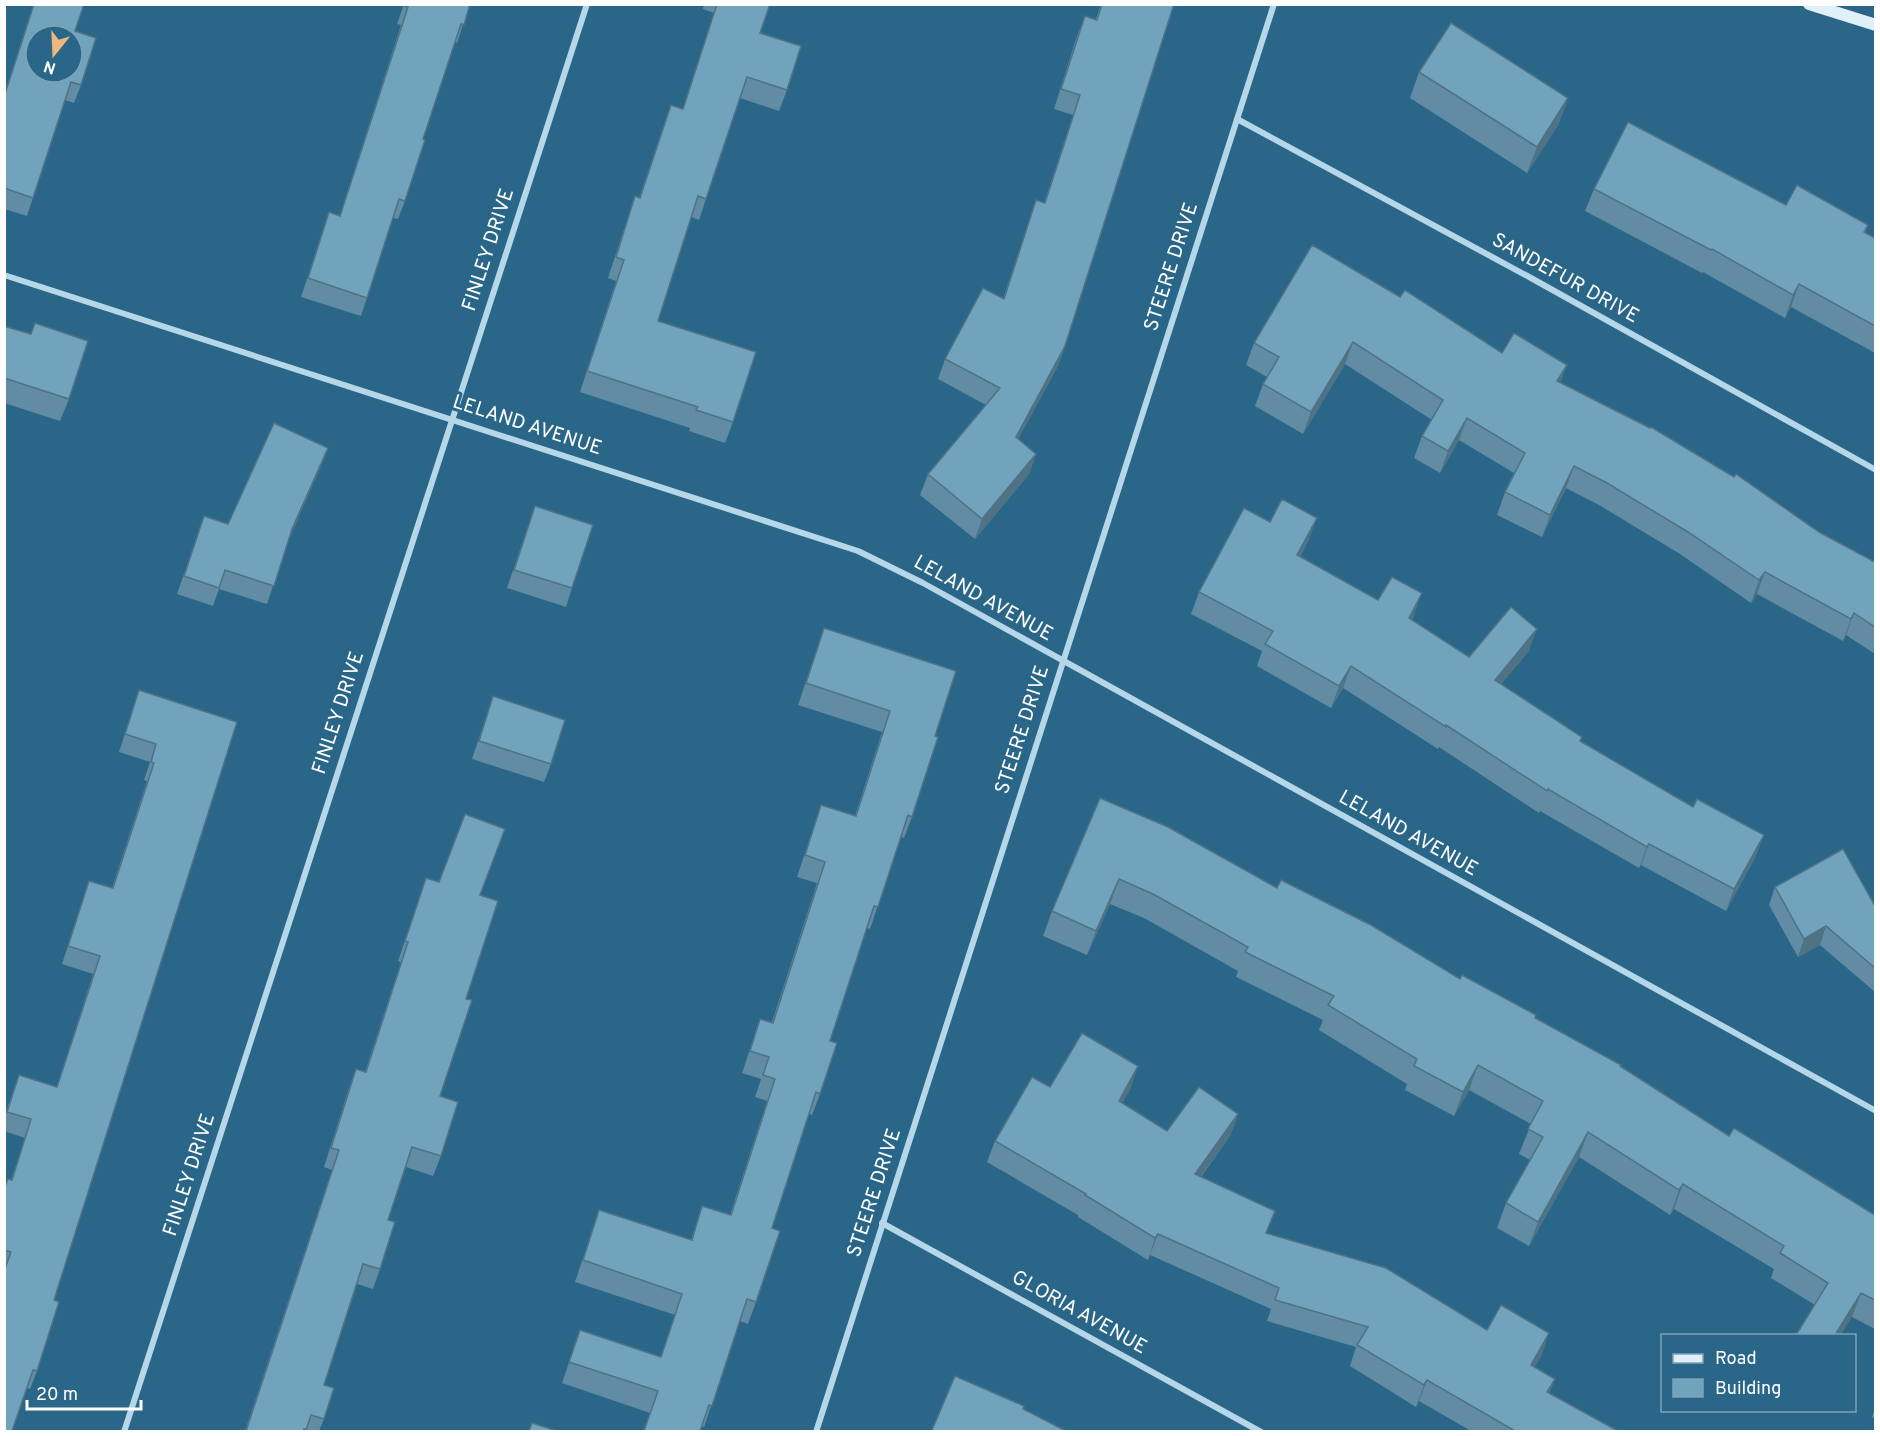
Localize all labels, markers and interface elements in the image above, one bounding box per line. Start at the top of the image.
north arrow [24,24,84,84]
text: N [41,55,59,78]
street label: FINLEY DRIVE [457,185,521,315]
street label: STEERE DRIVE [1139,199,1205,335]
street label: SANDEFUR DRIVE [1487,228,1643,330]
street label: LELAND AVENUE [449,390,605,462]
street label: LELAND AVENUE [909,550,1057,648]
street label: FINLEY DRIVE [307,648,371,778]
street label: STEERE DRIVE [990,662,1056,798]
street label: LELAND AVENUE [1334,785,1482,883]
street label: FINLEY DRIVE [158,1110,222,1240]
street label: STEERE DRIVE [842,1125,908,1261]
street label: GLORIA AVENUE [1007,1265,1151,1361]
legend [1661,1334,1856,1412]
text: Road [1715,1348,1757,1371]
scale bar [27,1373,141,1411]
text: Building [1715,1378,1781,1401]
text: 20 m [36,1384,78,1407]

